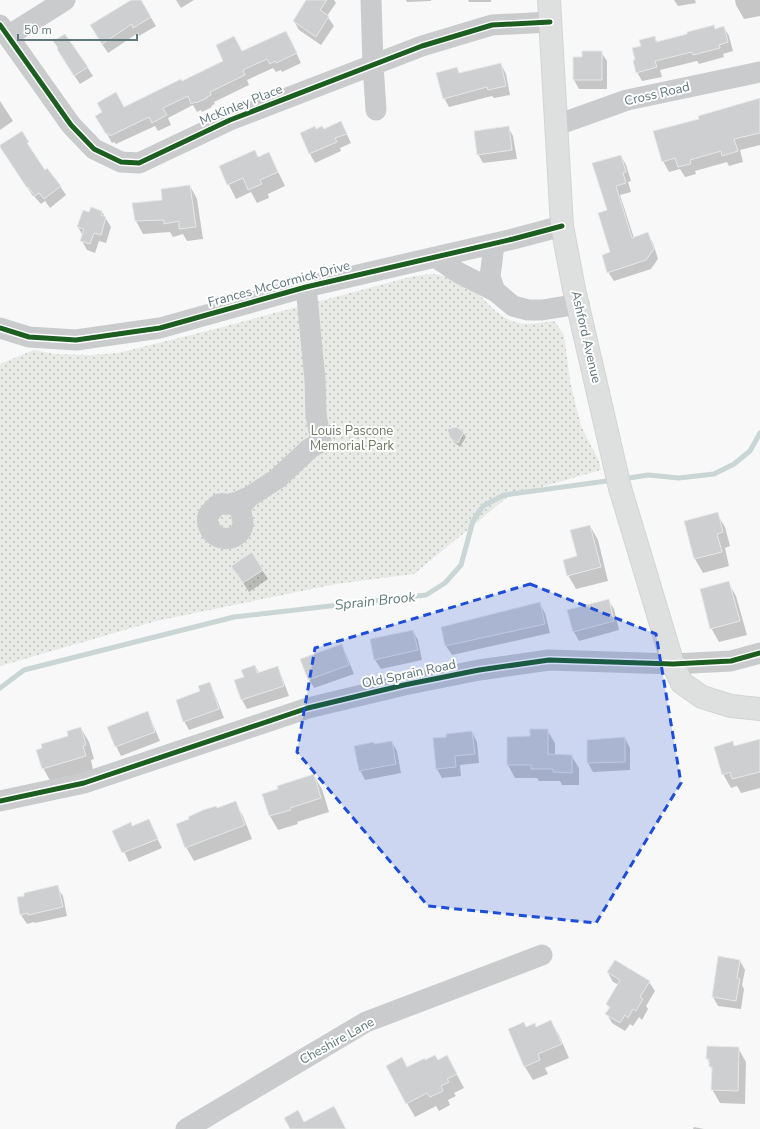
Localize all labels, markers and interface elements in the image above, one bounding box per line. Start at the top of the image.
scale bar [18,16,137,42]
text: 50 m [24,22,52,38]
street label: Cross Road [623,78,691,110]
street label: McKinley Place [197,80,285,130]
street label: Frances McCormick Drive [206,256,352,312]
street label: Ashford Avenue [567,289,605,385]
park label: Louis Pascone Memorial Park [310,422,395,455]
water label: Sprain Brook [334,587,417,615]
street label: Old Sprain Road [360,655,458,693]
street label: Cheshire Lane [296,1013,378,1069]

